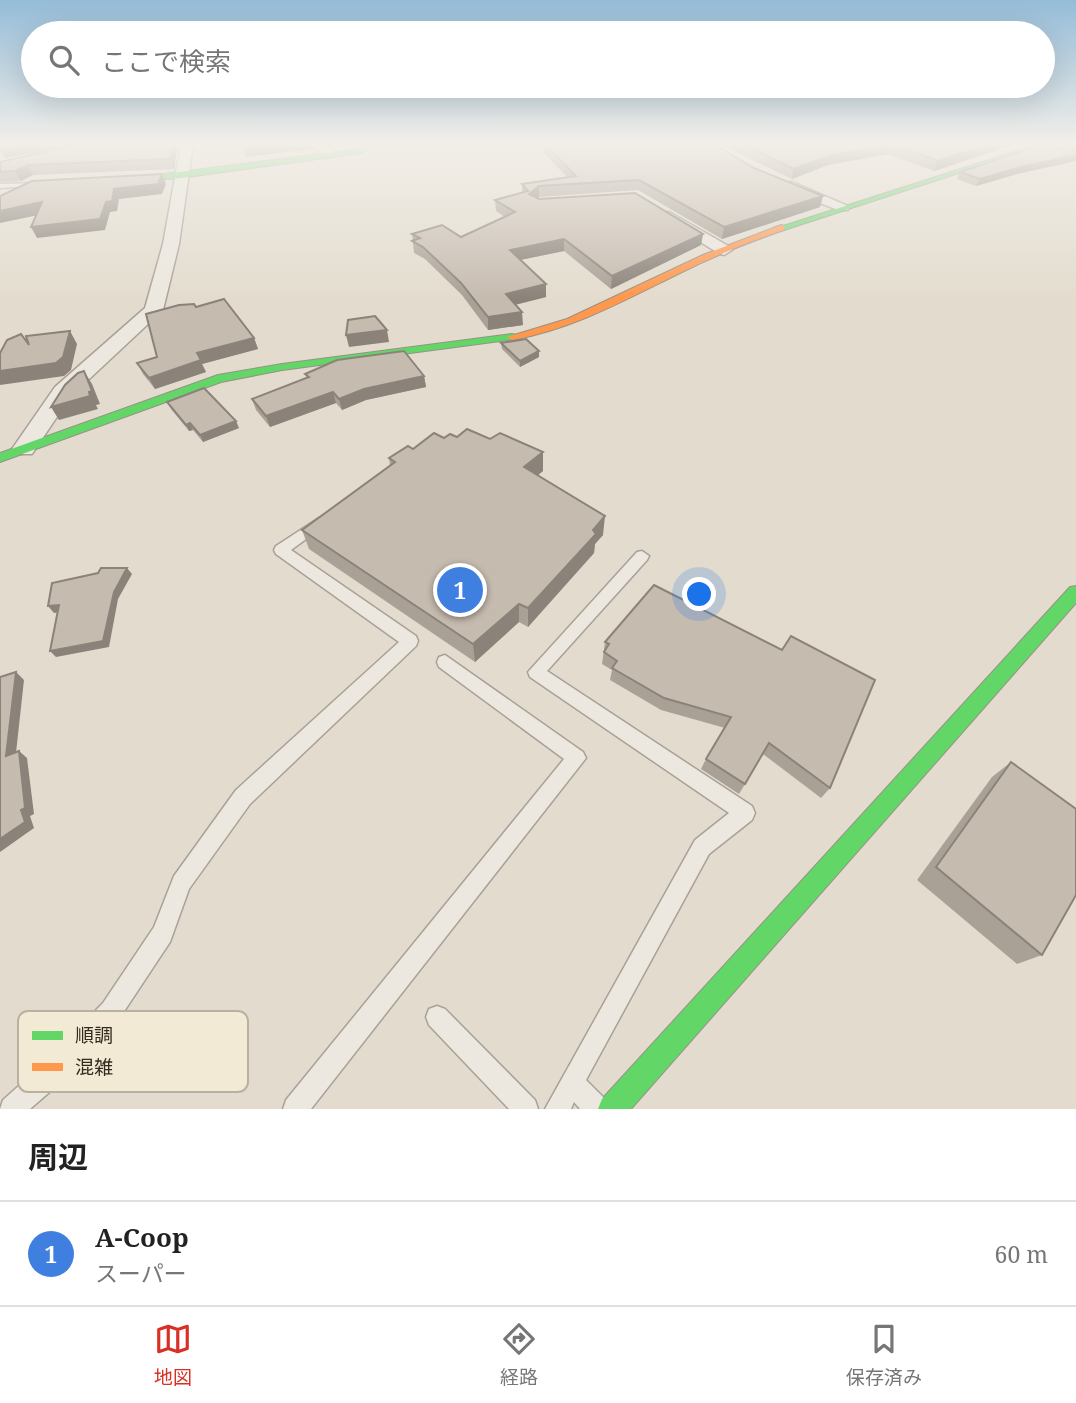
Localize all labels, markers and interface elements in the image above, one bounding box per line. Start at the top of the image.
search box [21,21,1055,98]
icon: search [45,41,83,79]
text: ここで検索 [101,43,231,79]
pin: 1 [437,564,483,616]
your location [682,577,716,611]
legend [18,1011,248,1092]
text: 順調 [75,1022,113,1048]
text: 混雑 [75,1054,113,1080]
text: 周辺 [28,1136,88,1177]
text: A-Coop [95,1219,189,1255]
text: 1 [45,1238,58,1270]
text: 60 m [995,1238,1048,1270]
text: スーパー [95,1257,187,1289]
tab: 地図 [154,1320,192,1390]
tab: 経路 [500,1320,538,1390]
tab: 保存済み [846,1320,922,1390]

